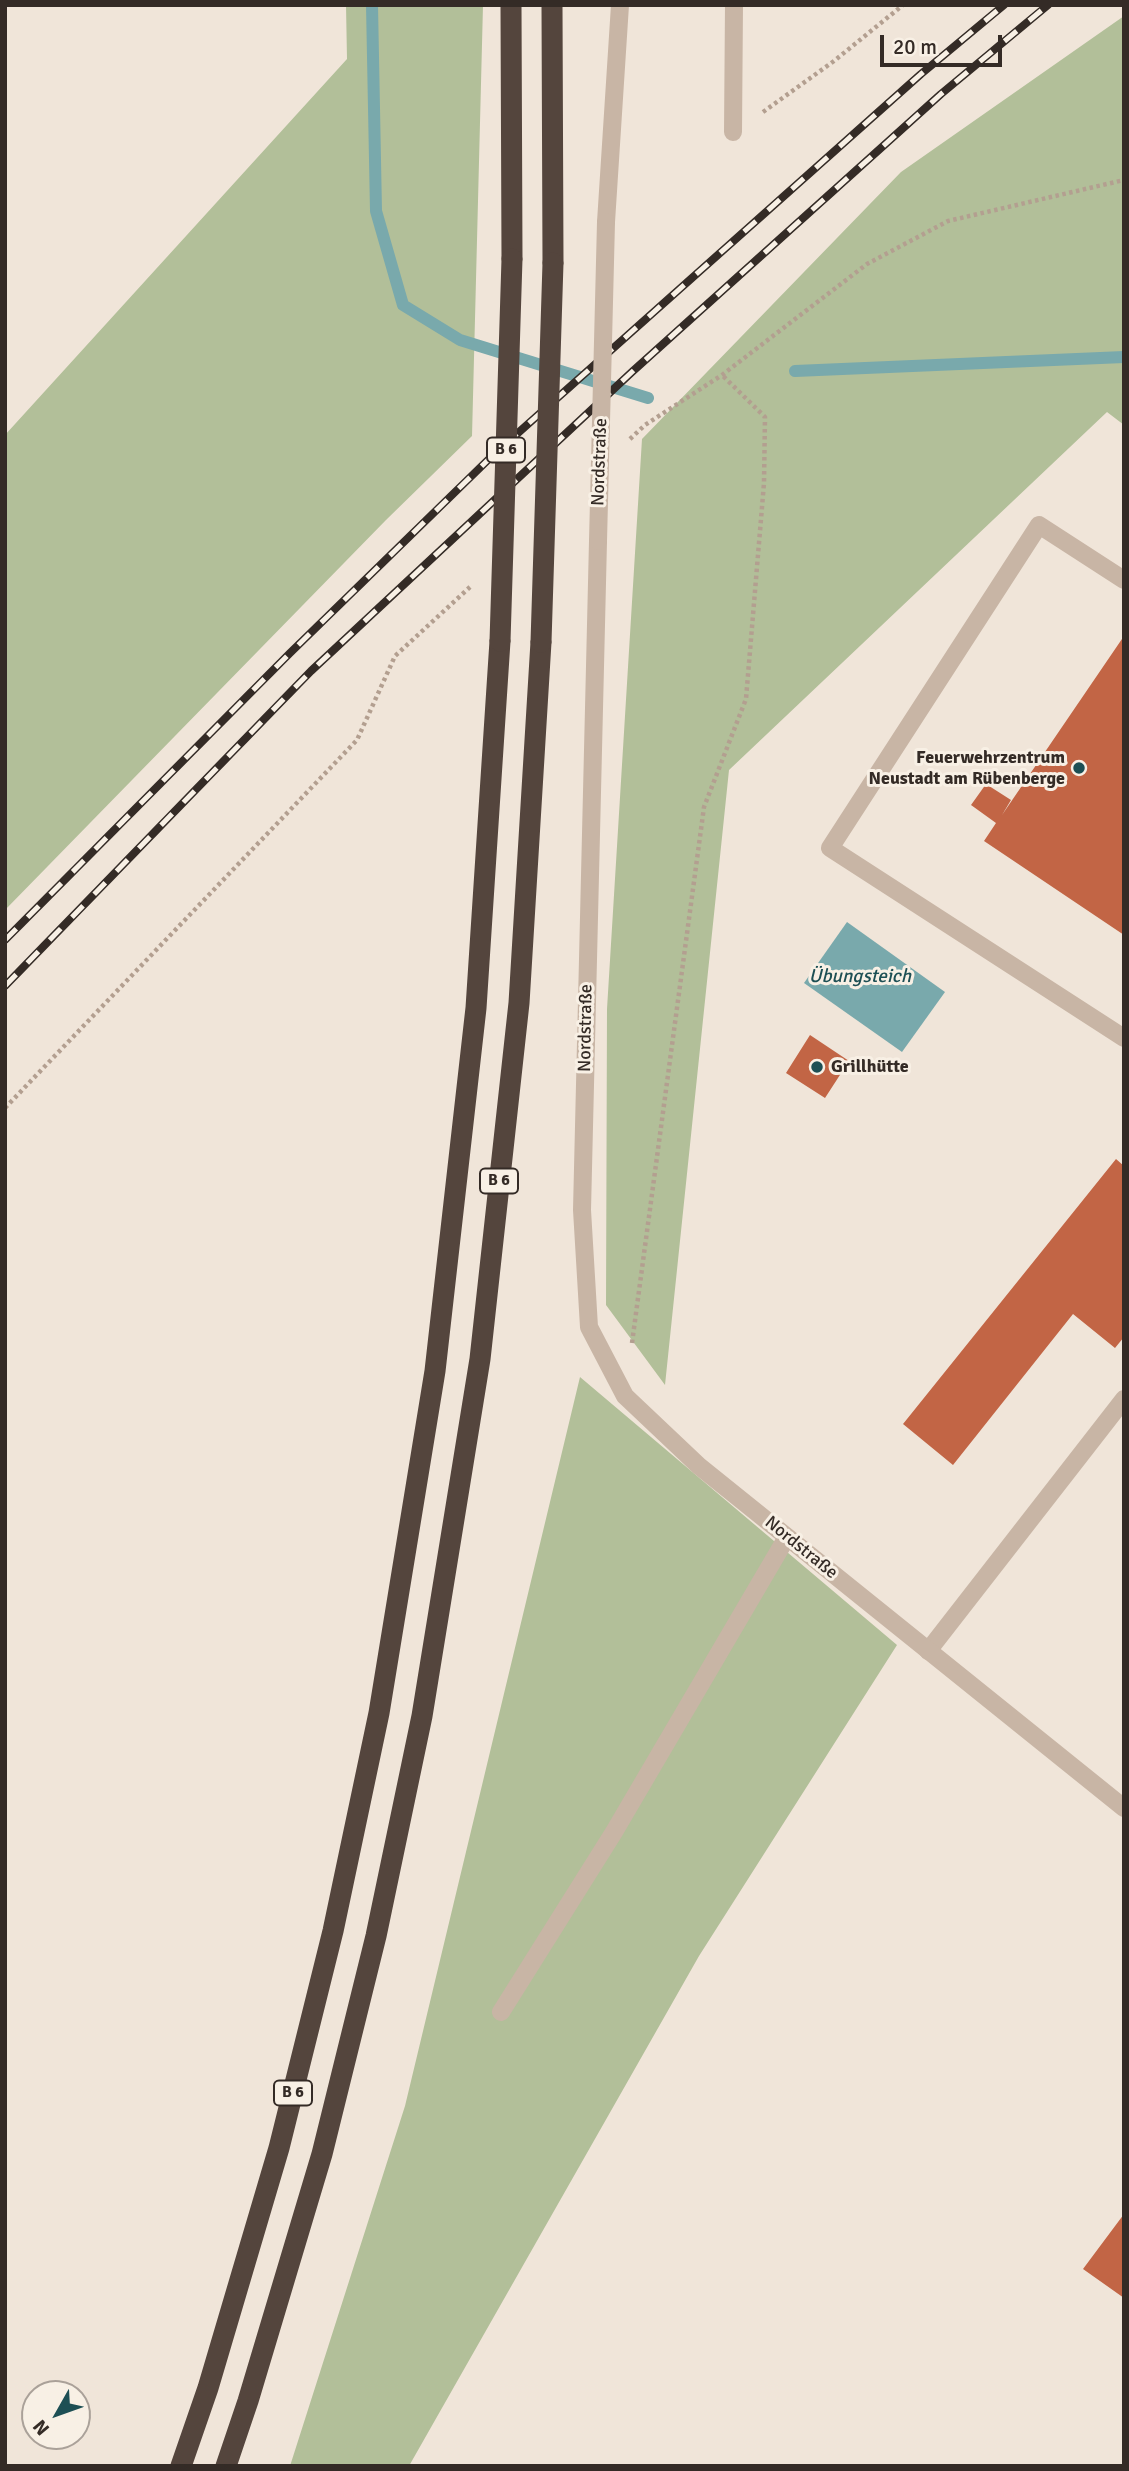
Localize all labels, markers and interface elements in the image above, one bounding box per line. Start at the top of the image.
scale bar [884,21,1006,65]
text: 20 m [893,34,937,60]
street label: Nordstraße [588,418,612,506]
road number: B 6 [487,438,525,463]
place label: Feuerwehrzentrum Neustadt am Rübenberge [869,747,1065,790]
marker: Feuerwehrzentrum Neustadt am Rübenberge [1071,760,1087,776]
water label: Übungsteich [809,966,911,988]
street label: Nordstraße [574,984,598,1072]
place label: Grillhütte [831,1056,909,1078]
marker: Grillhütte [809,1059,825,1075]
road number: B 6 [480,1168,518,1194]
street label: Nordstraße [760,1512,842,1584]
road number: B 6 [274,2080,312,2106]
north arrow [21,2380,91,2450]
text: N [28,2414,55,2440]

